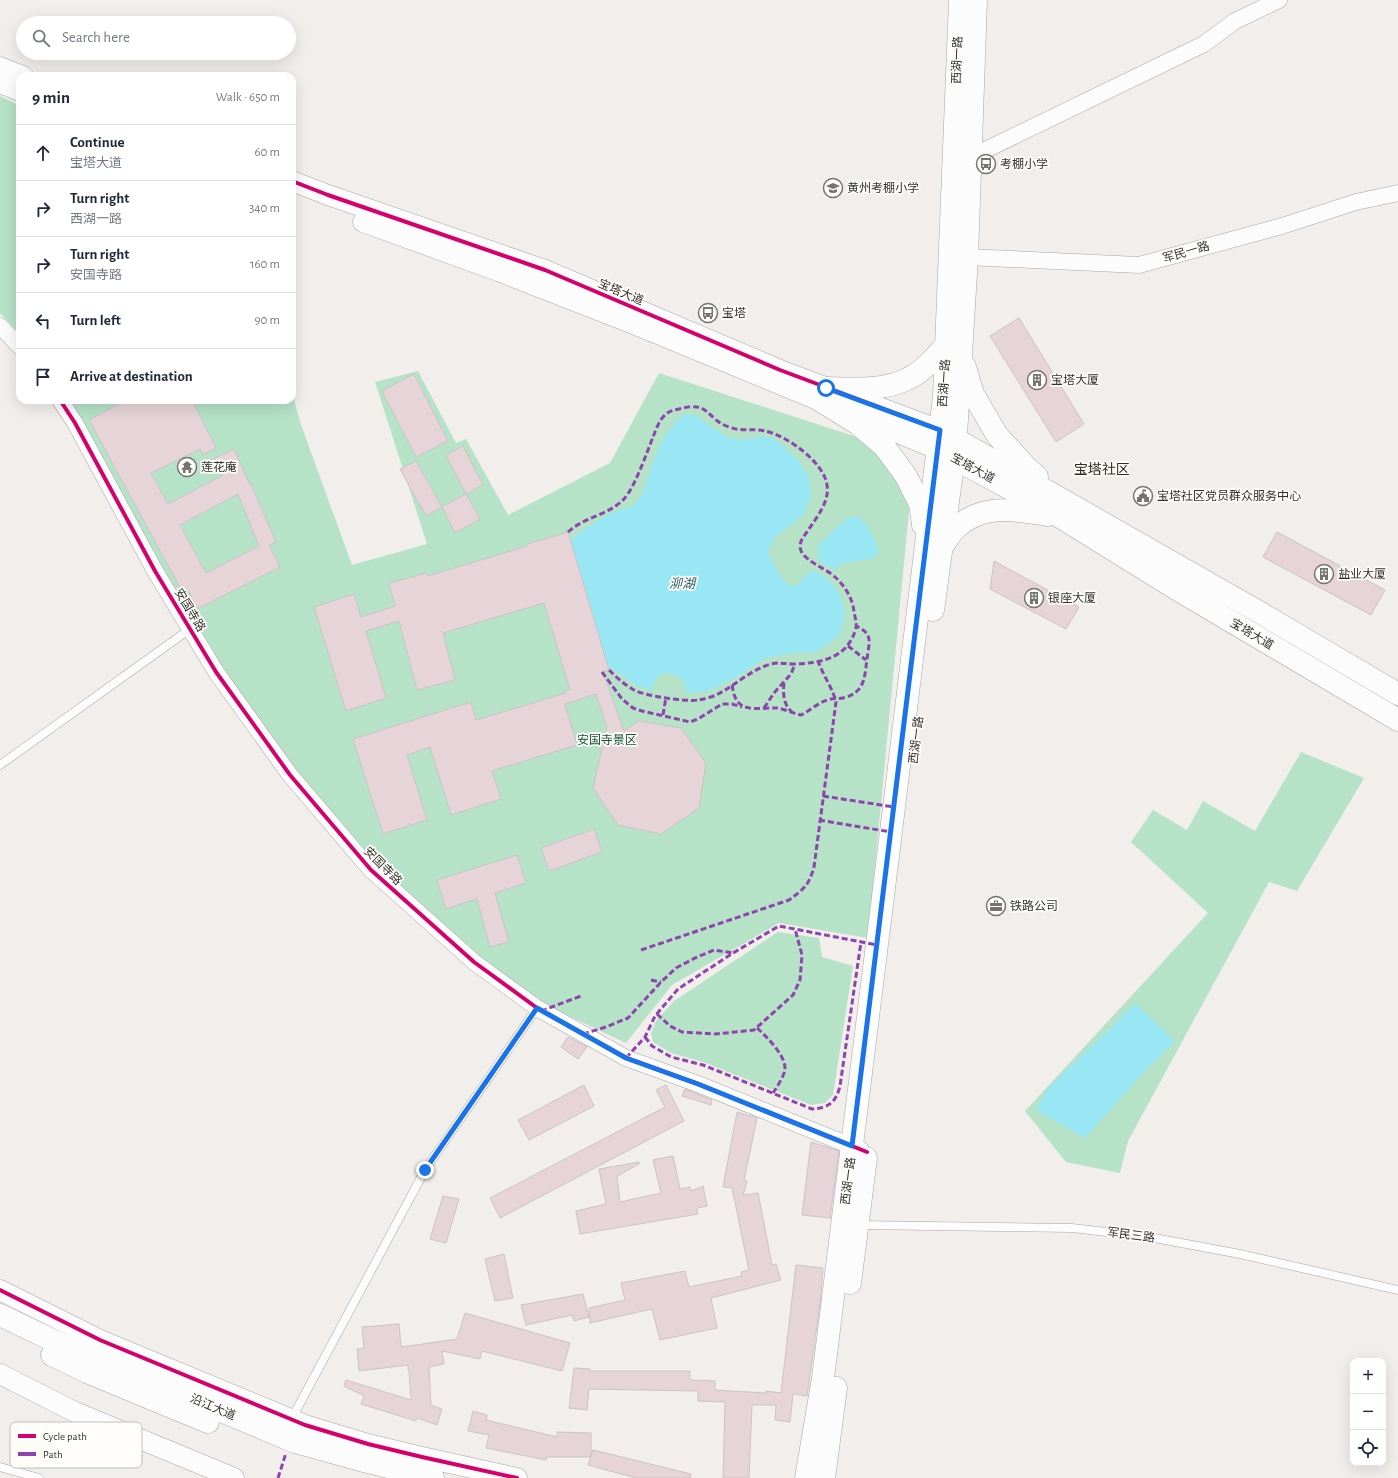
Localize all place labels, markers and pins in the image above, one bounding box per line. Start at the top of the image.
bus stop icon: 考棚小学 [975,153,997,175]
place label: 考棚小学 [1000,157,1048,170]
school or university icon: 黄州考棚小学 [822,177,844,199]
place label: 黄州考棚小学 [847,181,919,194]
bus stop icon: 宝塔 [697,302,719,324]
place label: 宝塔 [722,306,746,319]
building icon: 宝塔大厦 [1026,369,1048,391]
place label: 宝塔大厦 [1051,373,1099,386]
temple icon: 莲花庵 [176,456,198,478]
place label: 莲花庵 [201,460,237,473]
public building icon: 宝塔社区党员群众服务中心 [1132,485,1154,507]
place label: 宝塔社区党员群众服务中心 [1157,489,1301,502]
building icon: 盐业大厦 [1313,563,1335,585]
place label: 盐业大厦 [1338,567,1386,580]
building icon: 银座大厦 [1023,587,1045,609]
place label: 银座大厦 [1048,591,1096,604]
office icon: 铁路公司 [985,895,1007,917]
place label: 铁路公司 [1010,899,1058,912]

